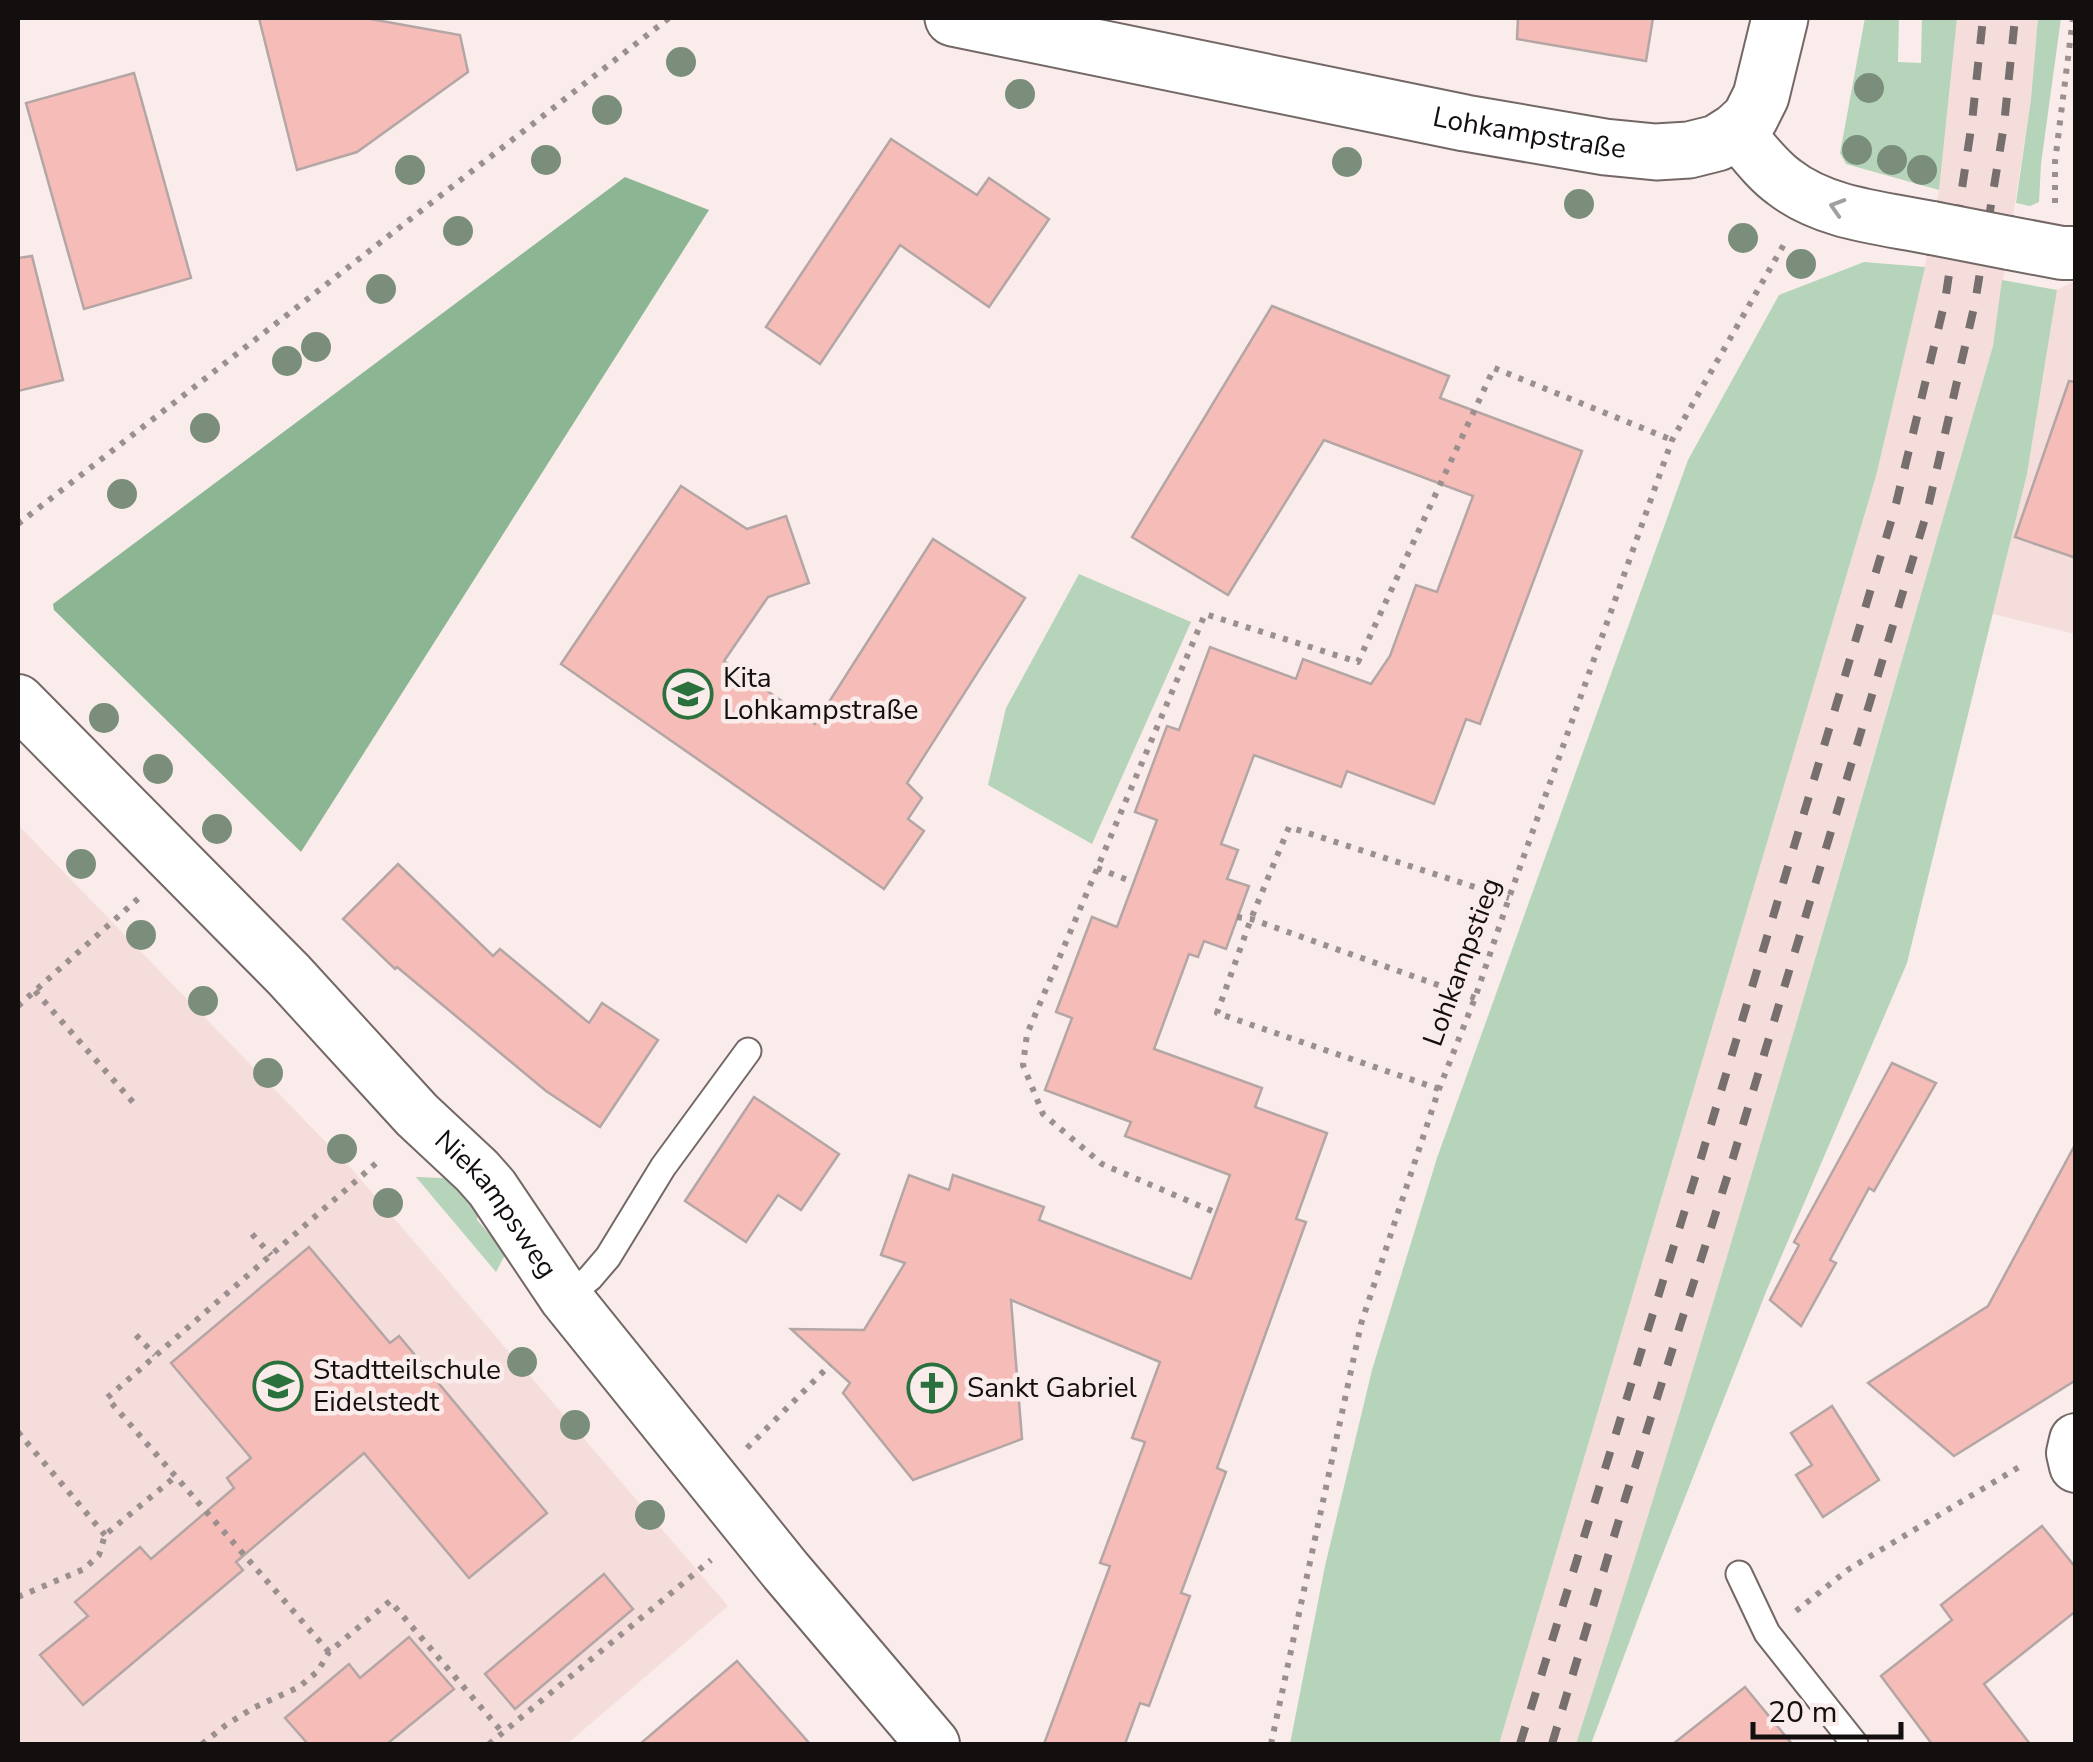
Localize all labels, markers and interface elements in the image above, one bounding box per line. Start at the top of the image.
street label: Lohkampstraße [1429,98,1628,168]
one-way arrow [1830,198,1847,219]
place label: Kita Lohkampstraße [723,659,919,729]
school or university icon: Kita Lohkampstraße [662,668,714,720]
street label: Lohkampstieg [1414,873,1510,1051]
street label: Niekampsweg [426,1122,566,1285]
place label: Stadtteilschule Eidelstedt [313,1351,501,1421]
school or university icon: Stadtteilschule Eidelstedt [252,1360,304,1412]
church icon: Sankt Gabriel [906,1362,958,1414]
place label: Sankt Gabriel [967,1369,1138,1407]
scale bar [1753,1677,1900,1739]
text: 20 m [1768,1692,1837,1733]

